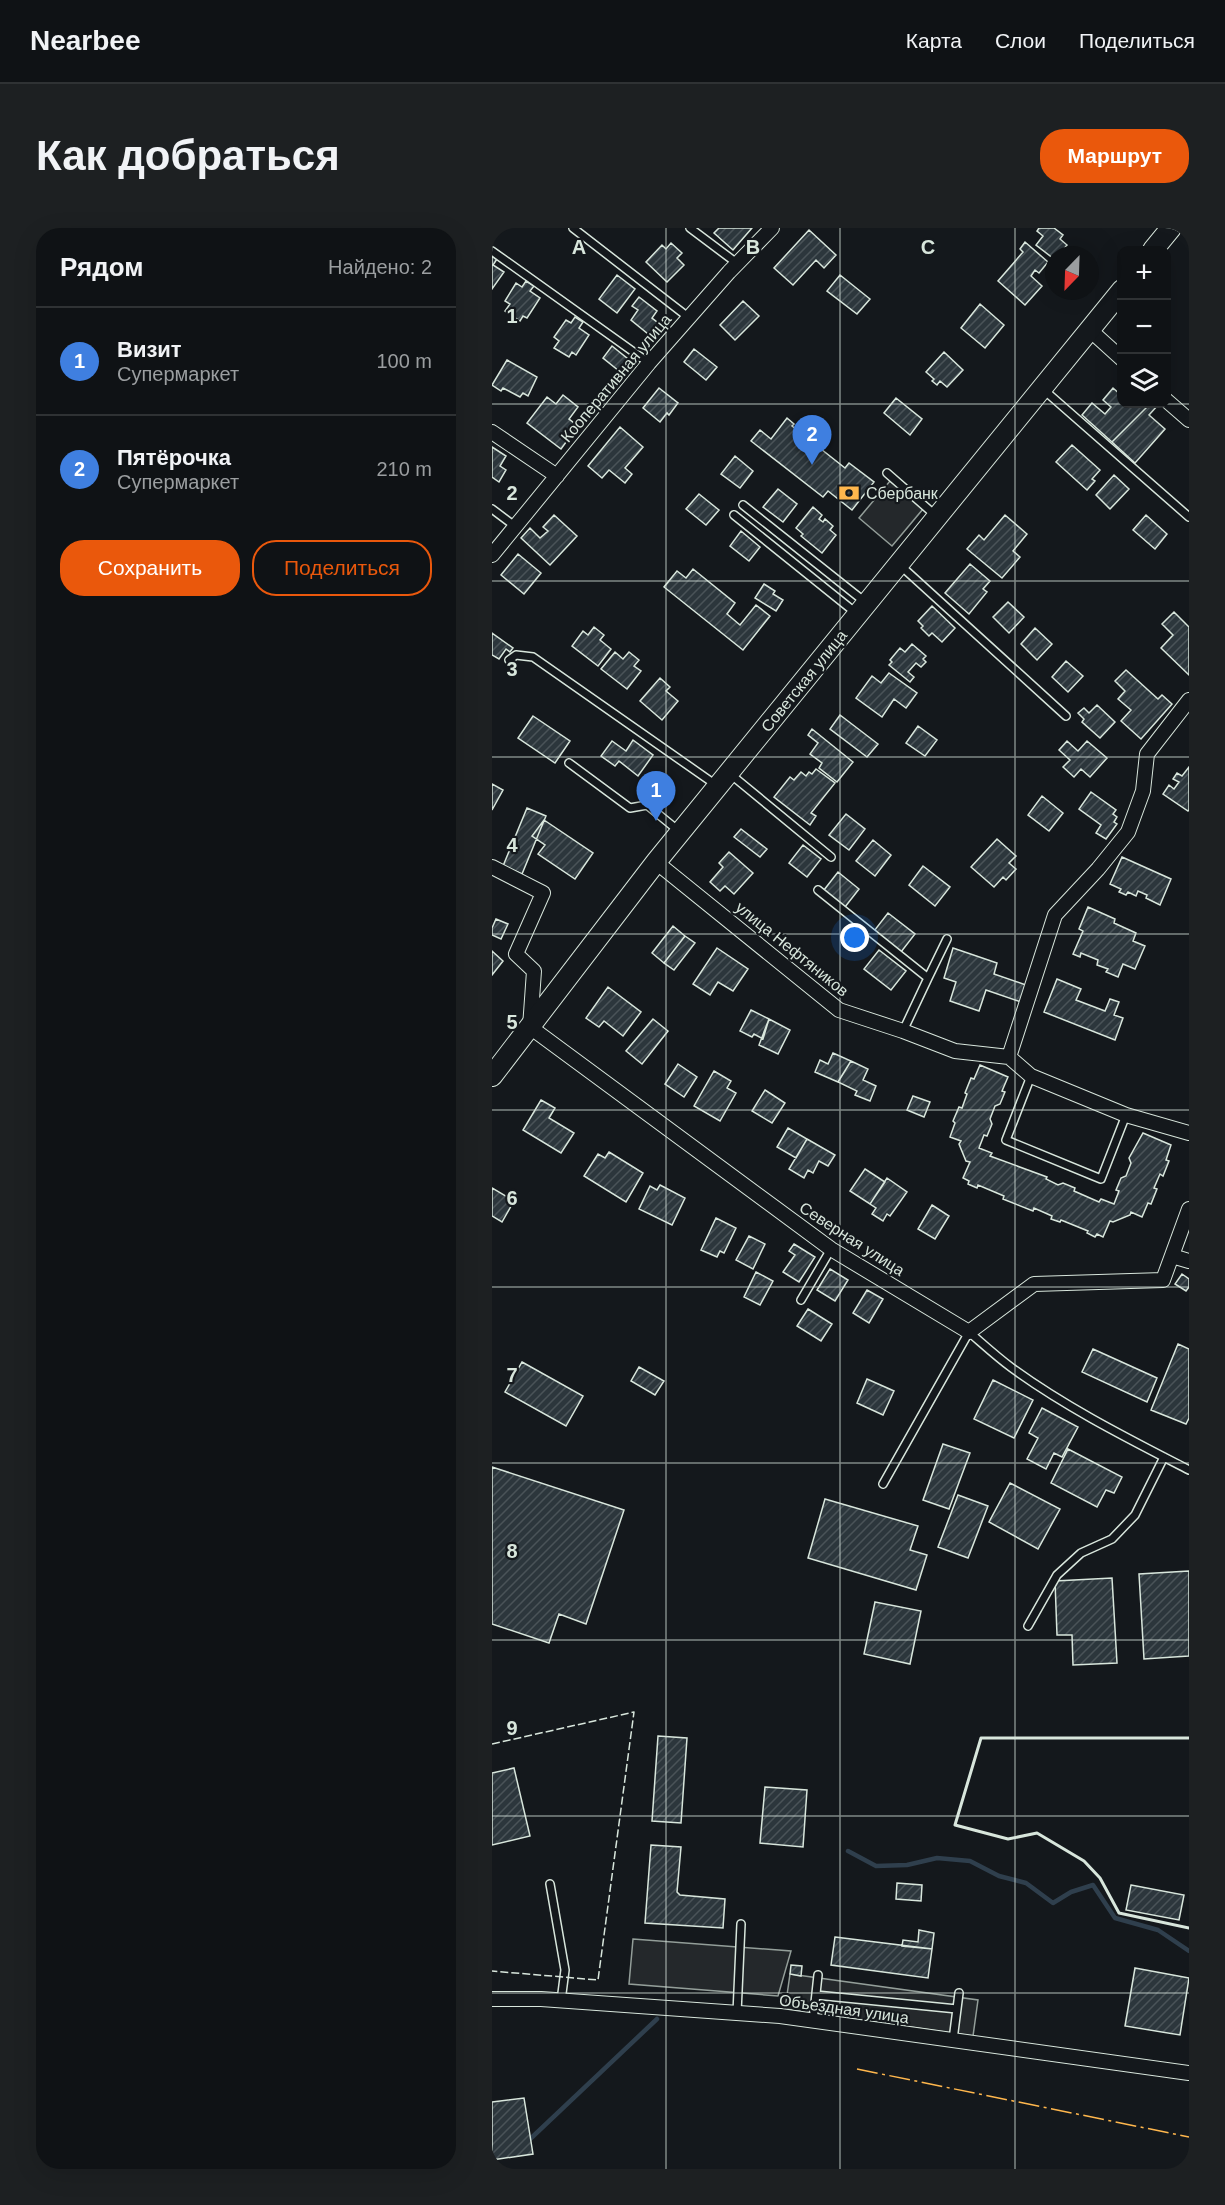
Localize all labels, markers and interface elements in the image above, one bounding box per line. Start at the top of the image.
text: Nearbee [30,25,141,56]
text: Карта [906,29,962,52]
text: Слои [995,29,1046,52]
text: Поделиться [1079,29,1195,52]
button: Маршрут [1040,129,1189,183]
text: Как добраться [36,132,340,179]
text: A [572,236,586,258]
text: B [746,236,760,258]
text: C [921,236,935,258]
north arrow [1045,246,1099,300]
map controls [1117,246,1171,408]
button: + [1117,246,1171,300]
text: Рядом [60,252,143,282]
text: Найдено: 2 [328,256,432,278]
button: − [1117,300,1171,354]
text: 1 [506,305,518,327]
street label: Кооперативная улица [558,311,675,445]
text: Визит [117,337,182,362]
text: 1 [74,350,85,372]
text: 100 m [376,350,432,372]
button: layers [1117,354,1171,408]
text: Супермаркет [117,363,239,385]
pin: 2 [792,416,832,465]
text: Пятёрочка [117,445,231,470]
text: 2 [74,458,85,480]
text: 210 m [376,458,432,480]
text: Супермаркет [117,471,239,493]
bank icon: Сбербанк [837,481,861,505]
text: 2 [506,482,518,504]
place label: Сбербанк [866,485,939,502]
button: Сохранить [60,540,240,596]
button: Поделиться [252,540,432,596]
street label: Советская улица [758,627,850,735]
text: 3 [506,658,518,680]
pin: 1 [636,772,676,821]
text: 4 [506,834,518,856]
street label: улица Нефтяников [732,898,852,1000]
your location [840,923,869,952]
text: 5 [506,1011,518,1033]
text: 6 [506,1187,518,1209]
street label: Северная улица [796,1199,908,1279]
text: 7 [506,1364,518,1386]
text: 8 [506,1540,518,1562]
text: 9 [506,1717,518,1739]
street label: Объездная улица [778,1991,910,2027]

